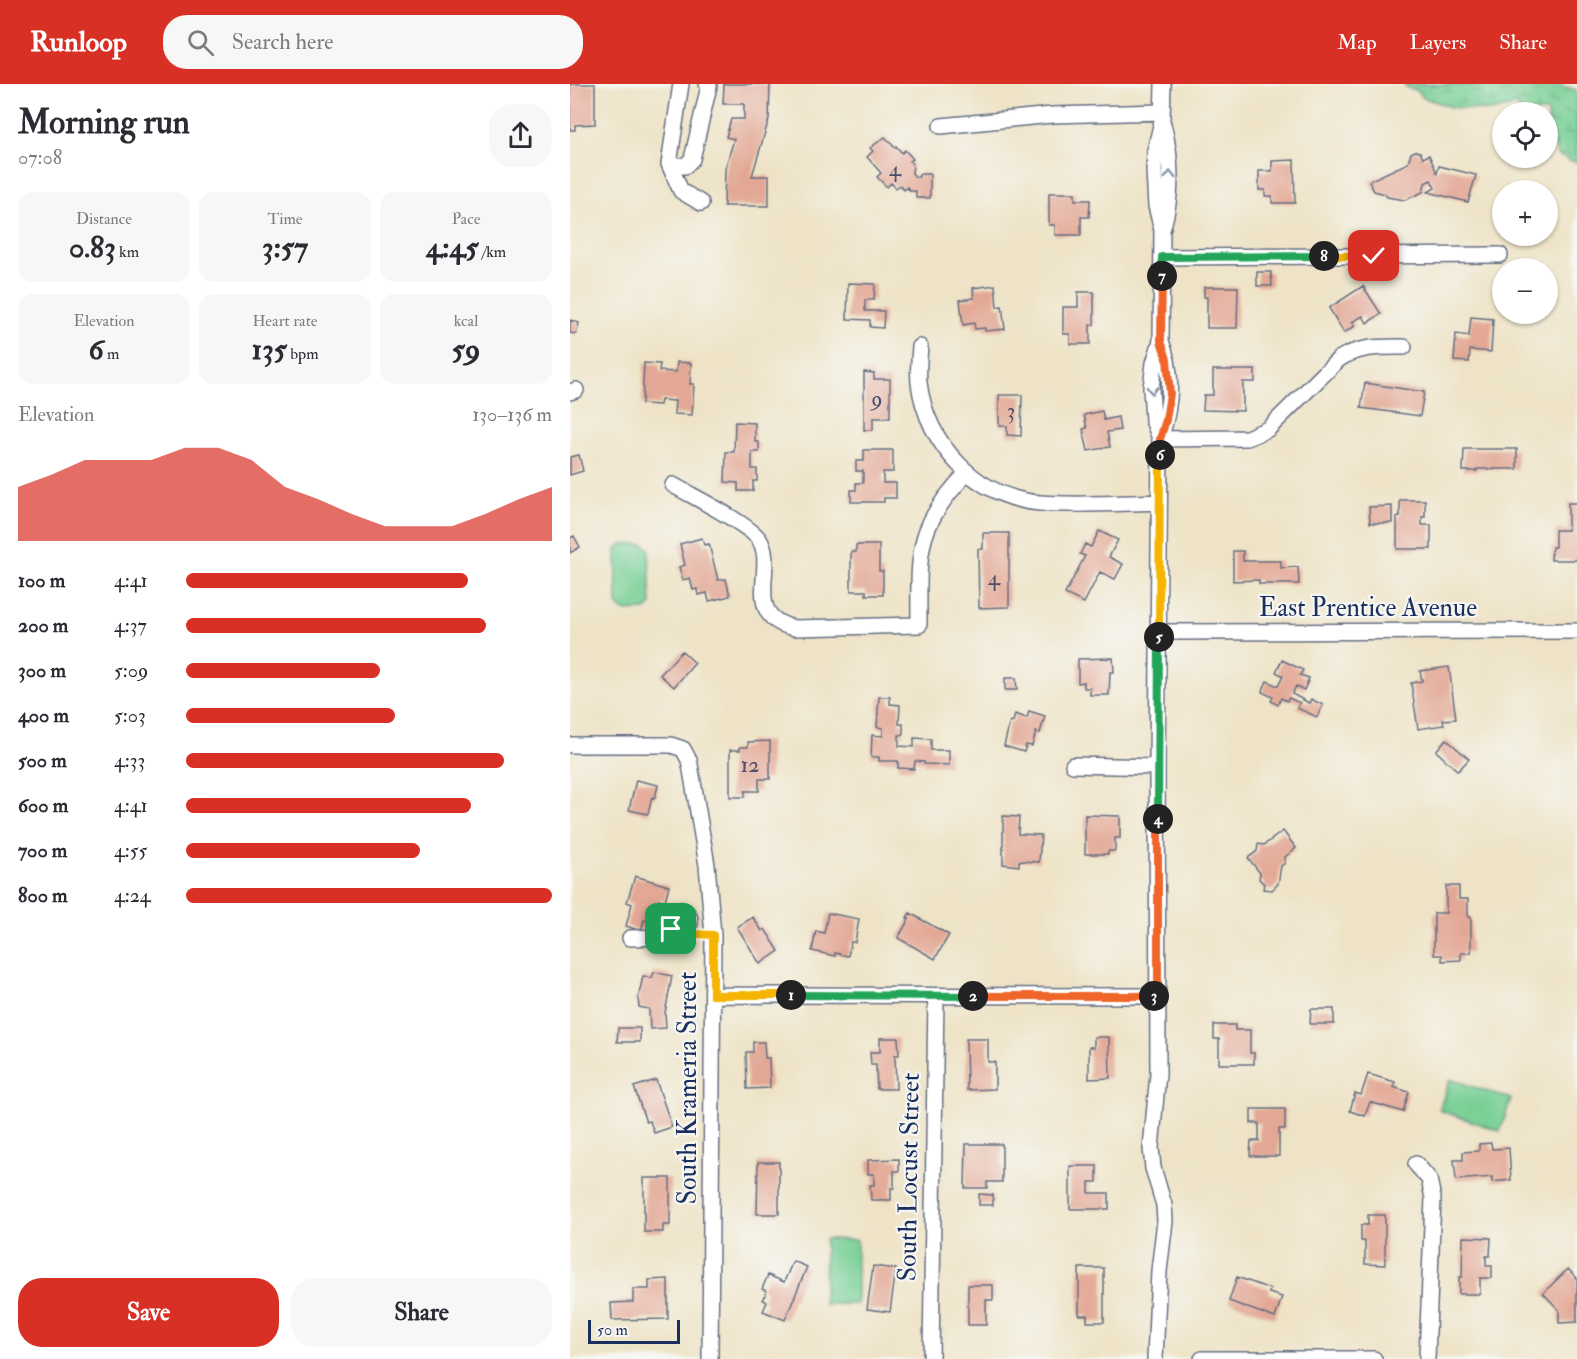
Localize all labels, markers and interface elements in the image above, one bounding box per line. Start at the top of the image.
search box [163,15,583,69]
text: Runloop [30,25,127,60]
icon: search [184,26,217,59]
text: Search here [232,28,334,56]
text: Map [1337,29,1377,56]
text: Layers [1410,29,1466,56]
text: Share [1499,29,1547,56]
text: Morning run [18,102,190,143]
map controls [1492,102,1558,324]
button: locate [1492,102,1558,168]
button: share [489,104,552,167]
text: 07:08 [18,145,62,170]
house number: 4 [889,155,902,183]
one-way arrow [1164,171,1176,180]
button: + [1492,180,1558,246]
text: Distance [76,209,132,229]
text: Time [268,209,302,229]
text: Pace [452,209,480,229]
text: 0.83 [69,229,116,266]
text: 3:57 [262,229,308,266]
text: 4:45 [426,229,479,266]
pin [1348,230,1399,281]
icon: check [1357,239,1390,272]
pin: 8 [1309,241,1339,271]
text: km [116,242,139,262]
text: /km [479,242,506,262]
text: 8 [1320,246,1328,266]
button: − [1492,258,1558,324]
pin: 7 [1147,261,1177,291]
text: 7 [1158,266,1166,286]
text: Elevation [74,311,134,331]
text: Heart rate [252,311,318,331]
text: kcal [454,311,478,331]
text: 6 [89,331,104,368]
text: 135 [251,331,287,368]
text: 59 [452,331,480,368]
text: m [104,344,119,364]
text: bpm [287,344,319,364]
house number: 9 [869,385,883,413]
one-way arrow [1145,386,1158,395]
house number: 3 [1007,397,1015,425]
text: Elevation [18,402,94,427]
text: 130–136 m [472,402,552,427]
pin: 6 [1145,440,1175,470]
text: 6 [1156,445,1164,465]
house number: 4 [988,564,1001,592]
text: 100 m [18,568,65,593]
text: 4:41 [114,568,148,593]
street label: East Prentice Avenue [1259,592,1477,624]
text: 200 m [18,613,68,638]
text: 4:37 [114,613,147,638]
pin: 5 [1144,622,1174,652]
text: 5 [1155,627,1163,647]
text: 300 m [18,658,66,683]
text: 5:09 [114,658,148,683]
text: 400 m [18,703,69,728]
text: 5:03 [114,703,146,728]
text: 500 m [18,748,67,773]
text: 4:33 [114,748,145,773]
house number: 12 [740,751,760,779]
text: 600 m [18,793,68,818]
text: 4:41 [114,793,148,818]
pin: 4 [1143,804,1173,834]
text: 4 [1154,809,1162,829]
text: 700 m [18,838,67,863]
text: 4:55 [114,838,147,863]
text: 800 m [18,883,68,908]
text: 4:24 [114,883,151,908]
pin [645,903,696,954]
icon: arrive [654,912,687,945]
street label: South Krameria Street [672,972,704,1204]
pin: 1 [776,980,806,1010]
pin: 2 [958,981,988,1011]
pin: 3 [1139,981,1169,1011]
text: 1 [788,985,794,1005]
text: 2 [969,986,977,1006]
text: 3 [1151,986,1157,1006]
street label: South Locust Street [891,1072,927,1282]
button: Save [18,1278,279,1347]
button: Share [291,1278,552,1347]
scale bar [588,1317,680,1344]
text: 50 m [597,1320,628,1340]

